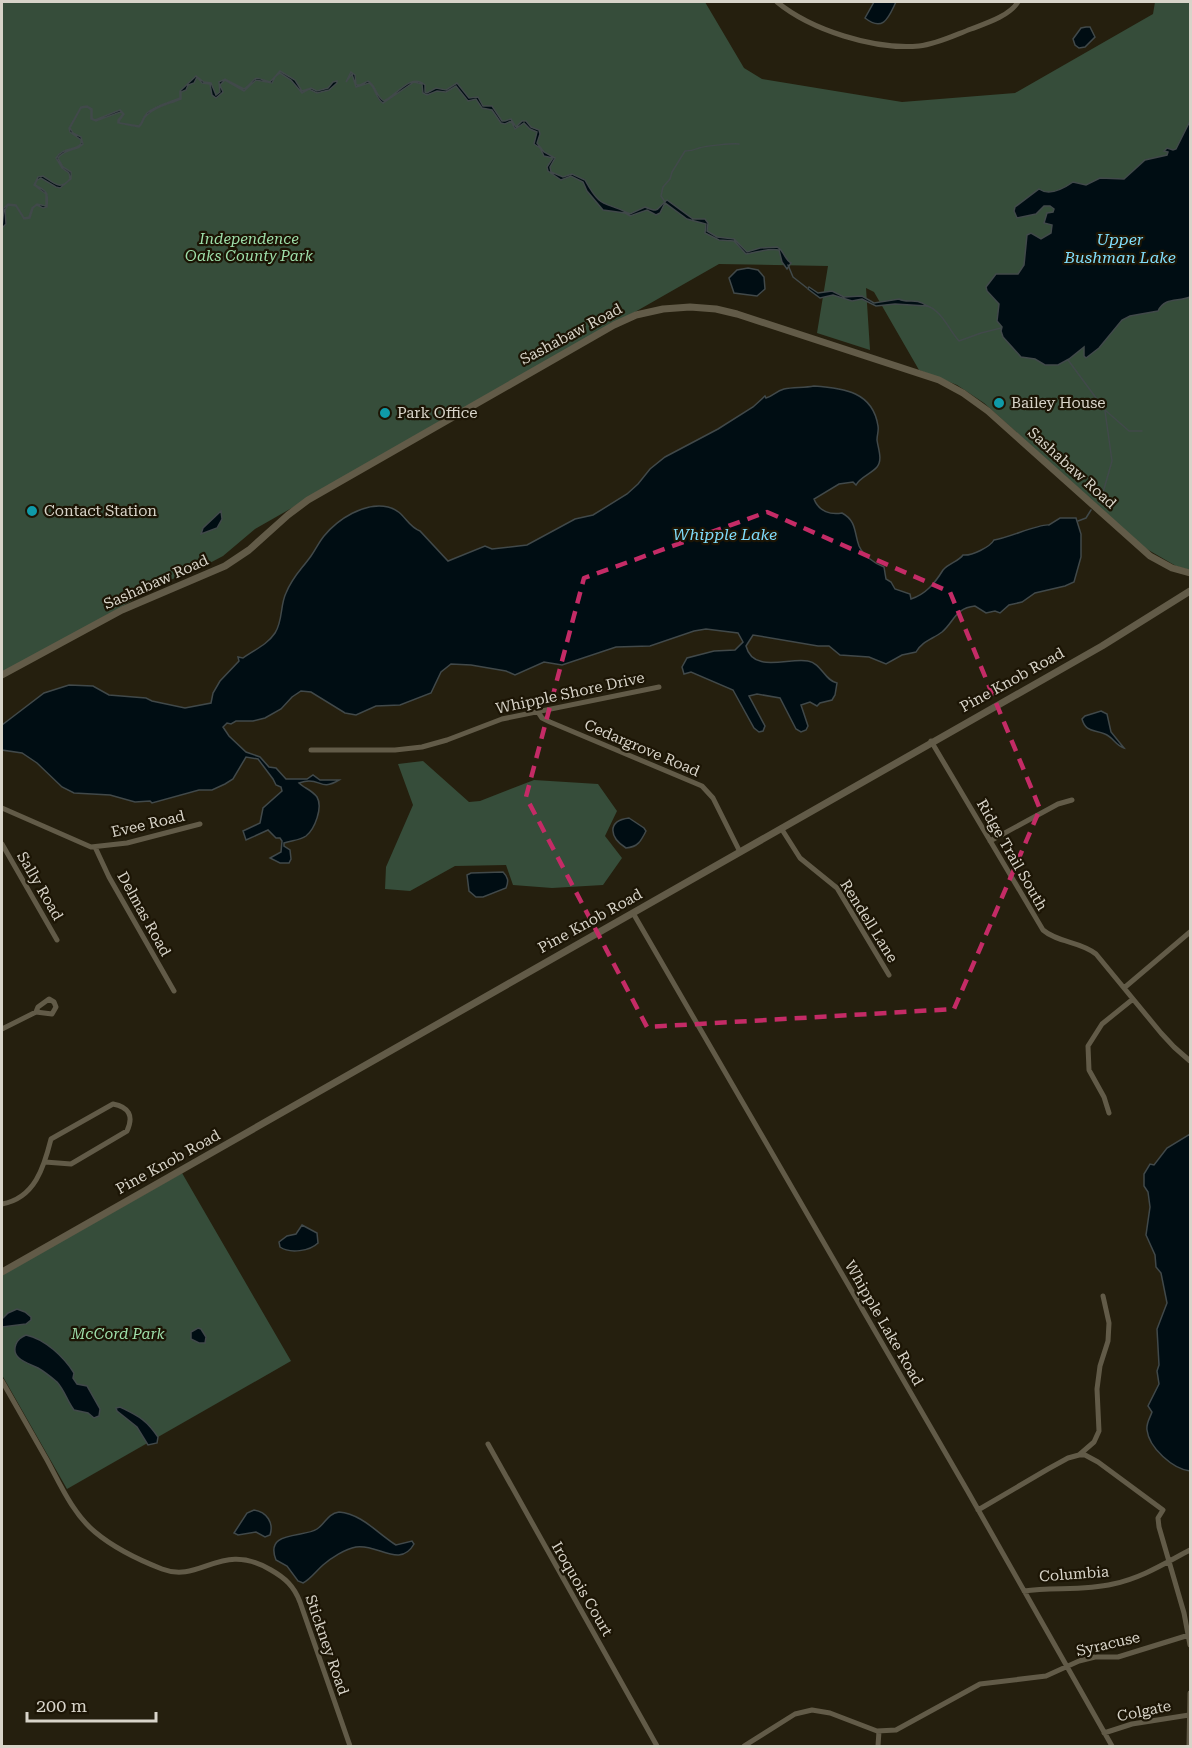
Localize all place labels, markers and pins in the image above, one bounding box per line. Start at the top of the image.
place label: Bailey House [1011,394,1105,412]
marker: Bailey House [992,396,1006,410]
place label: Park Office [397,404,477,422]
marker: Park Office [378,406,392,420]
place label: Contact Station [44,502,157,520]
marker: Contact Station [25,504,39,518]

